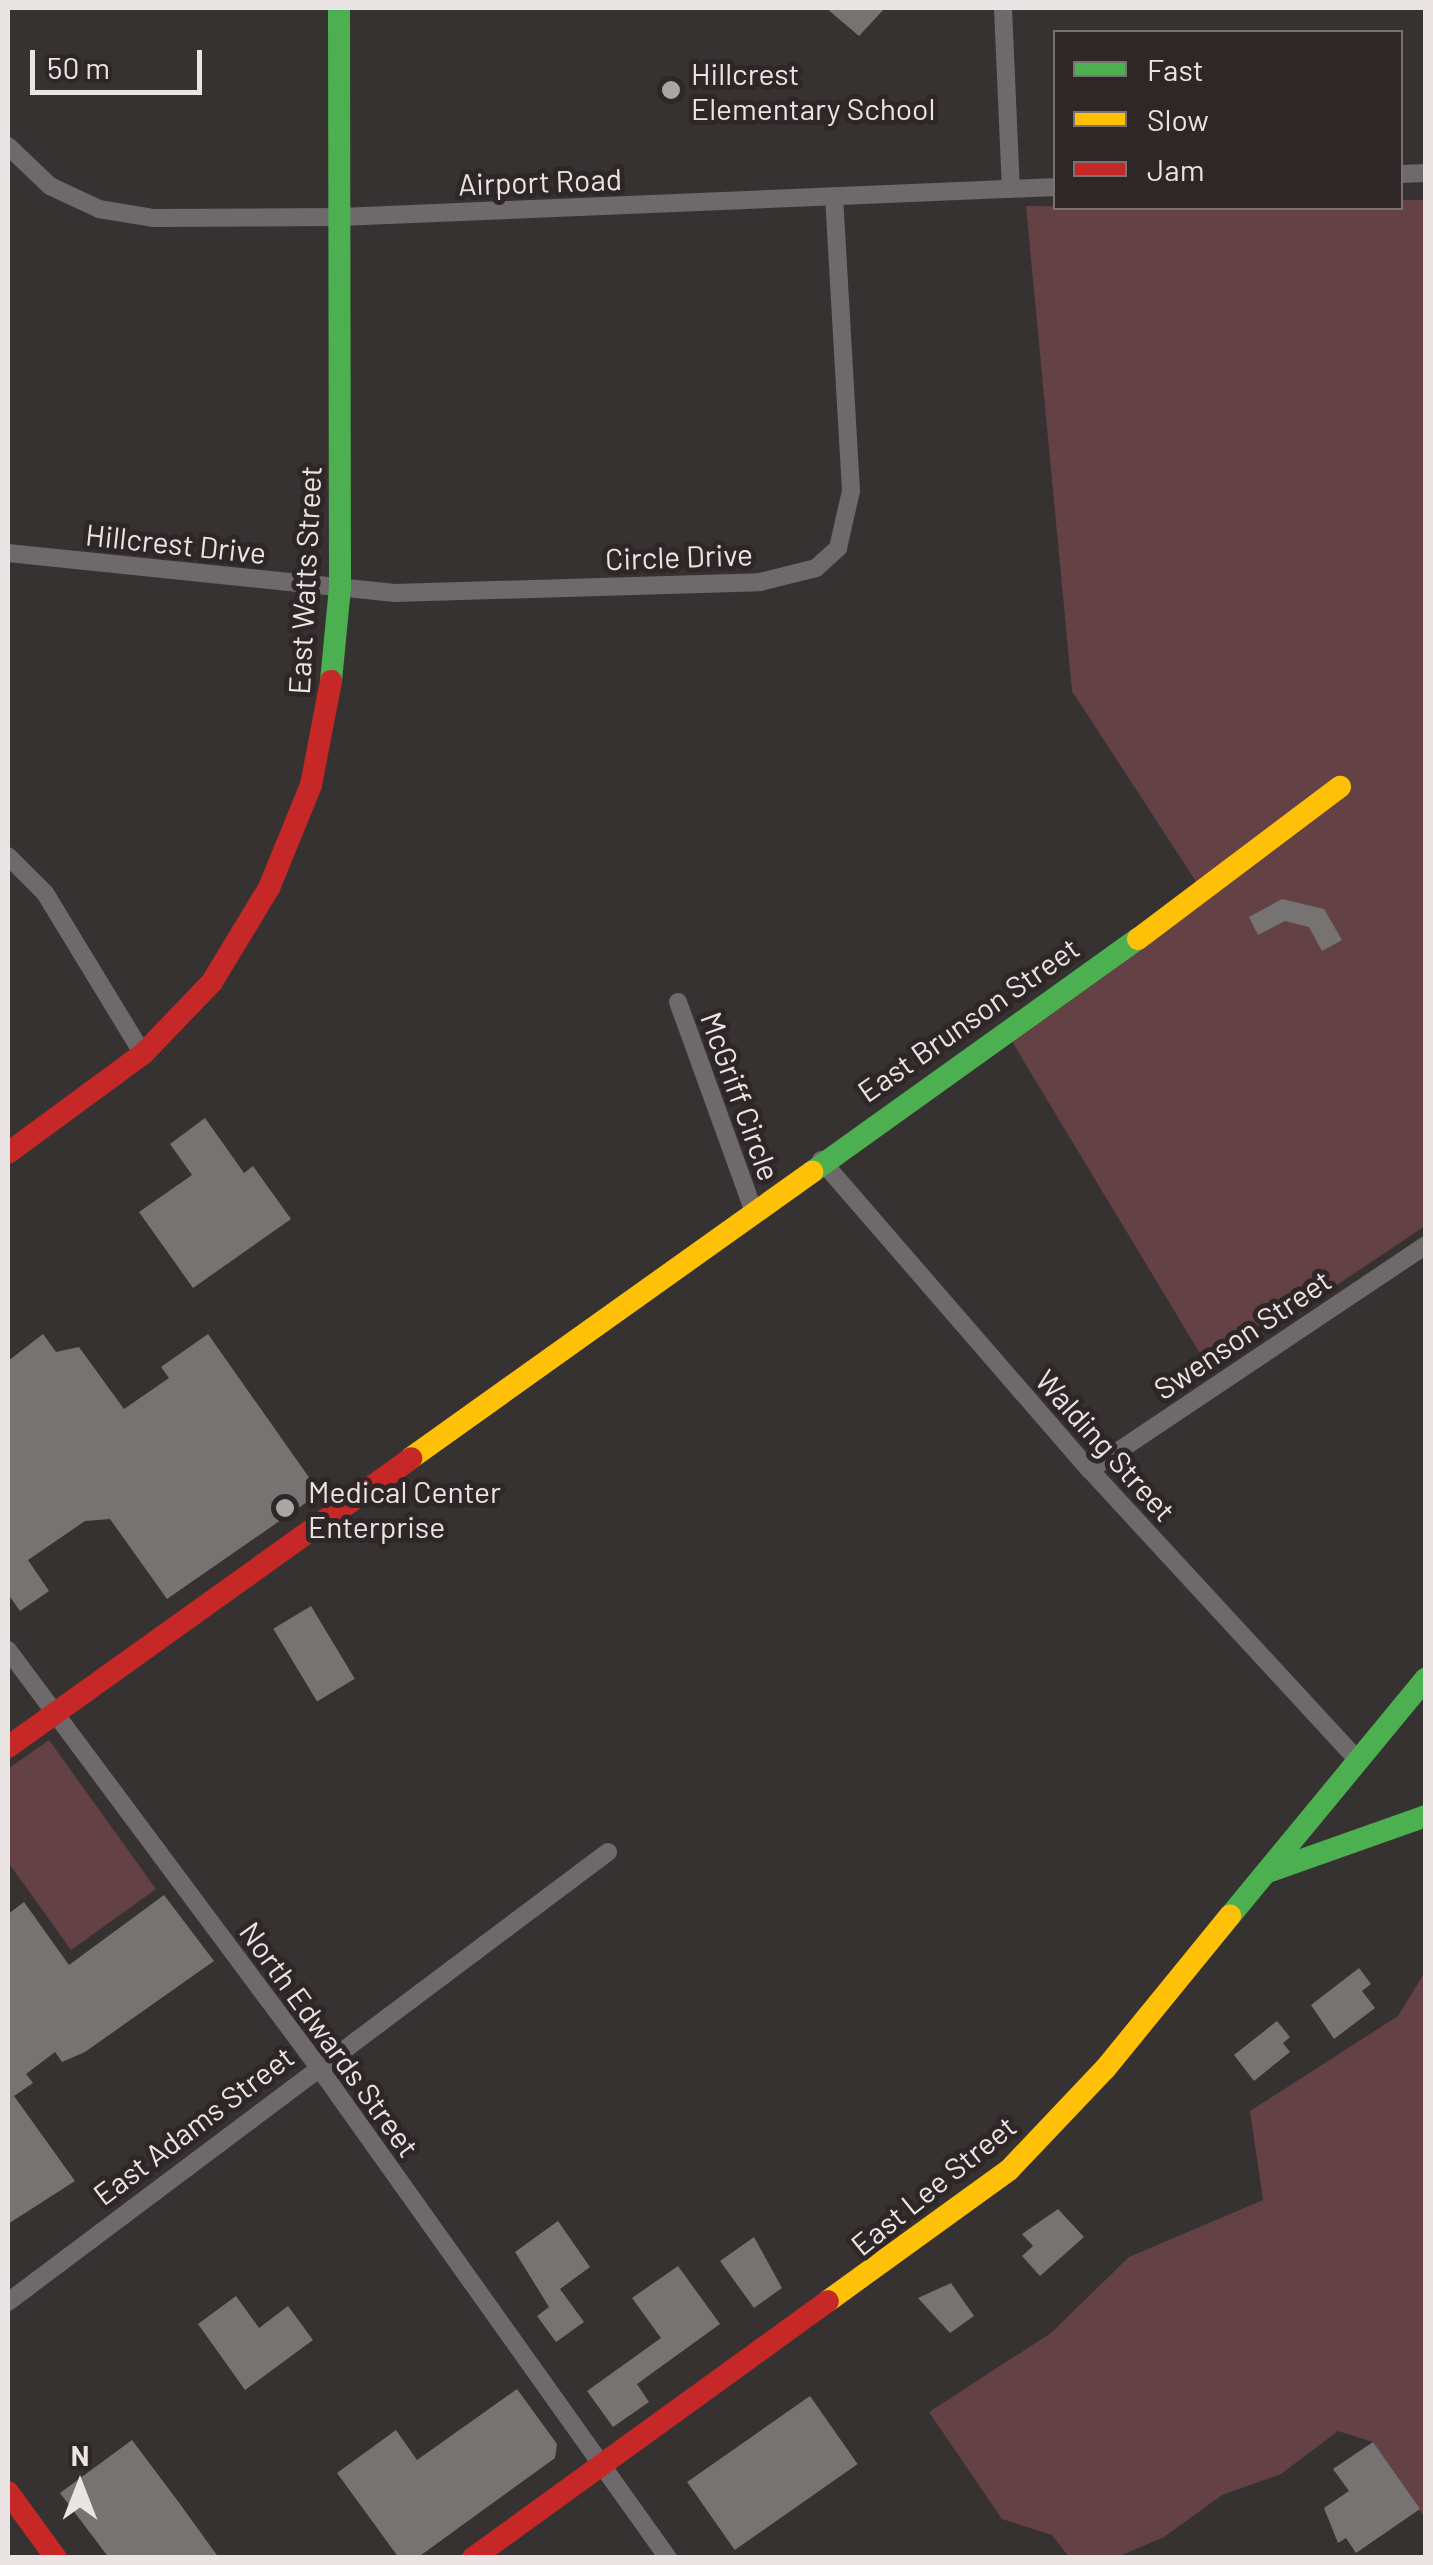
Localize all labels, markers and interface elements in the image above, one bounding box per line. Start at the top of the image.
scale bar [35,30,208,92]
legend [1053,30,1403,210]
text: 50 m [47,49,110,85]
text: Fast [1147,51,1204,87]
place label: Hillcrest Elementary School [691,55,935,126]
marker: Hillcrest Elementary School [660,79,682,101]
text: Slow [1147,101,1209,137]
text: Jam [1147,151,1204,187]
street label: Airport Road [457,160,623,202]
street label: East Watts Street [280,465,328,695]
street label: Hillcrest Drive [84,516,268,570]
street label: Circle Drive [604,535,754,577]
street label: East Brunson Street [851,929,1085,1109]
street label: McGriff Circle [694,1007,788,1185]
street label: Swenson Street [1147,1262,1337,1406]
street label: Walding Street [1029,1362,1183,1528]
place label: Medical Center Enterprise [308,1473,501,1544]
marker: Medical Center Enterprise [272,1495,298,1521]
street label: North Edwards Street [233,1914,427,2164]
street label: East Adams Street [86,2038,300,2212]
street label: East Lee Street [843,2108,1023,2262]
north arrow [30,2435,130,2535]
text: N [71,2438,89,2472]

